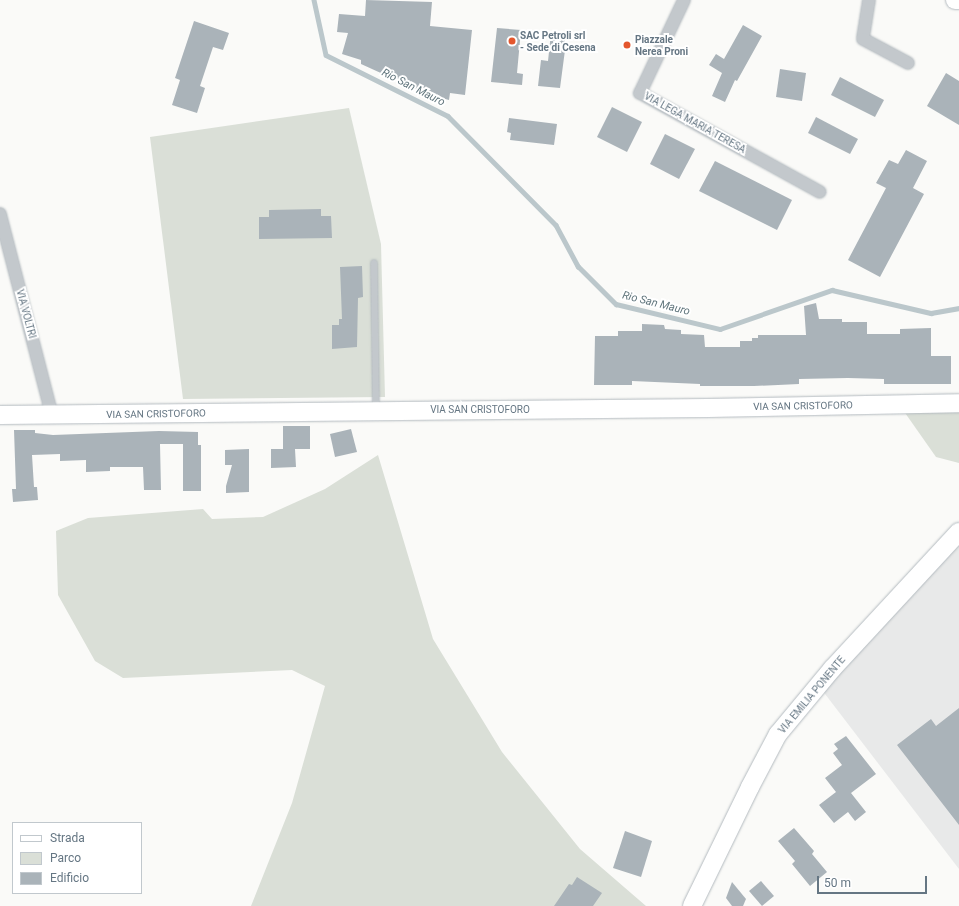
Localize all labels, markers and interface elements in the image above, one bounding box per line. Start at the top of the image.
place label: SAC Petroli srl - Sede di Cesena [520,29,596,52]
place label: Piazzale Nerea Proni [635,33,688,56]
marker: SAC Petroli srl - Sede di Cesena [507,36,517,46]
marker: Piazzale Nerea Proni [622,40,632,50]
water label: Rio San Mauro [379,66,447,110]
street label: VIA LEGA MARIA TERESA [642,90,748,156]
street label: VIA VOLTRI [14,288,38,340]
water label: Rio San Mauro [621,289,691,319]
street label: VIA SAN CRISTOFORO [753,399,853,413]
street label: VIA SAN CRISTOFORO [430,404,530,416]
street label: VIA SAN CRISTOFORO [106,407,206,421]
street label: VIA EMILIA PONENTE [776,654,848,736]
legend [12,822,142,894]
text: Strada [50,831,85,845]
text: Parco [50,851,81,865]
scale bar [819,868,929,894]
text: Edificio [50,871,89,885]
text: 50 m [824,876,851,890]

